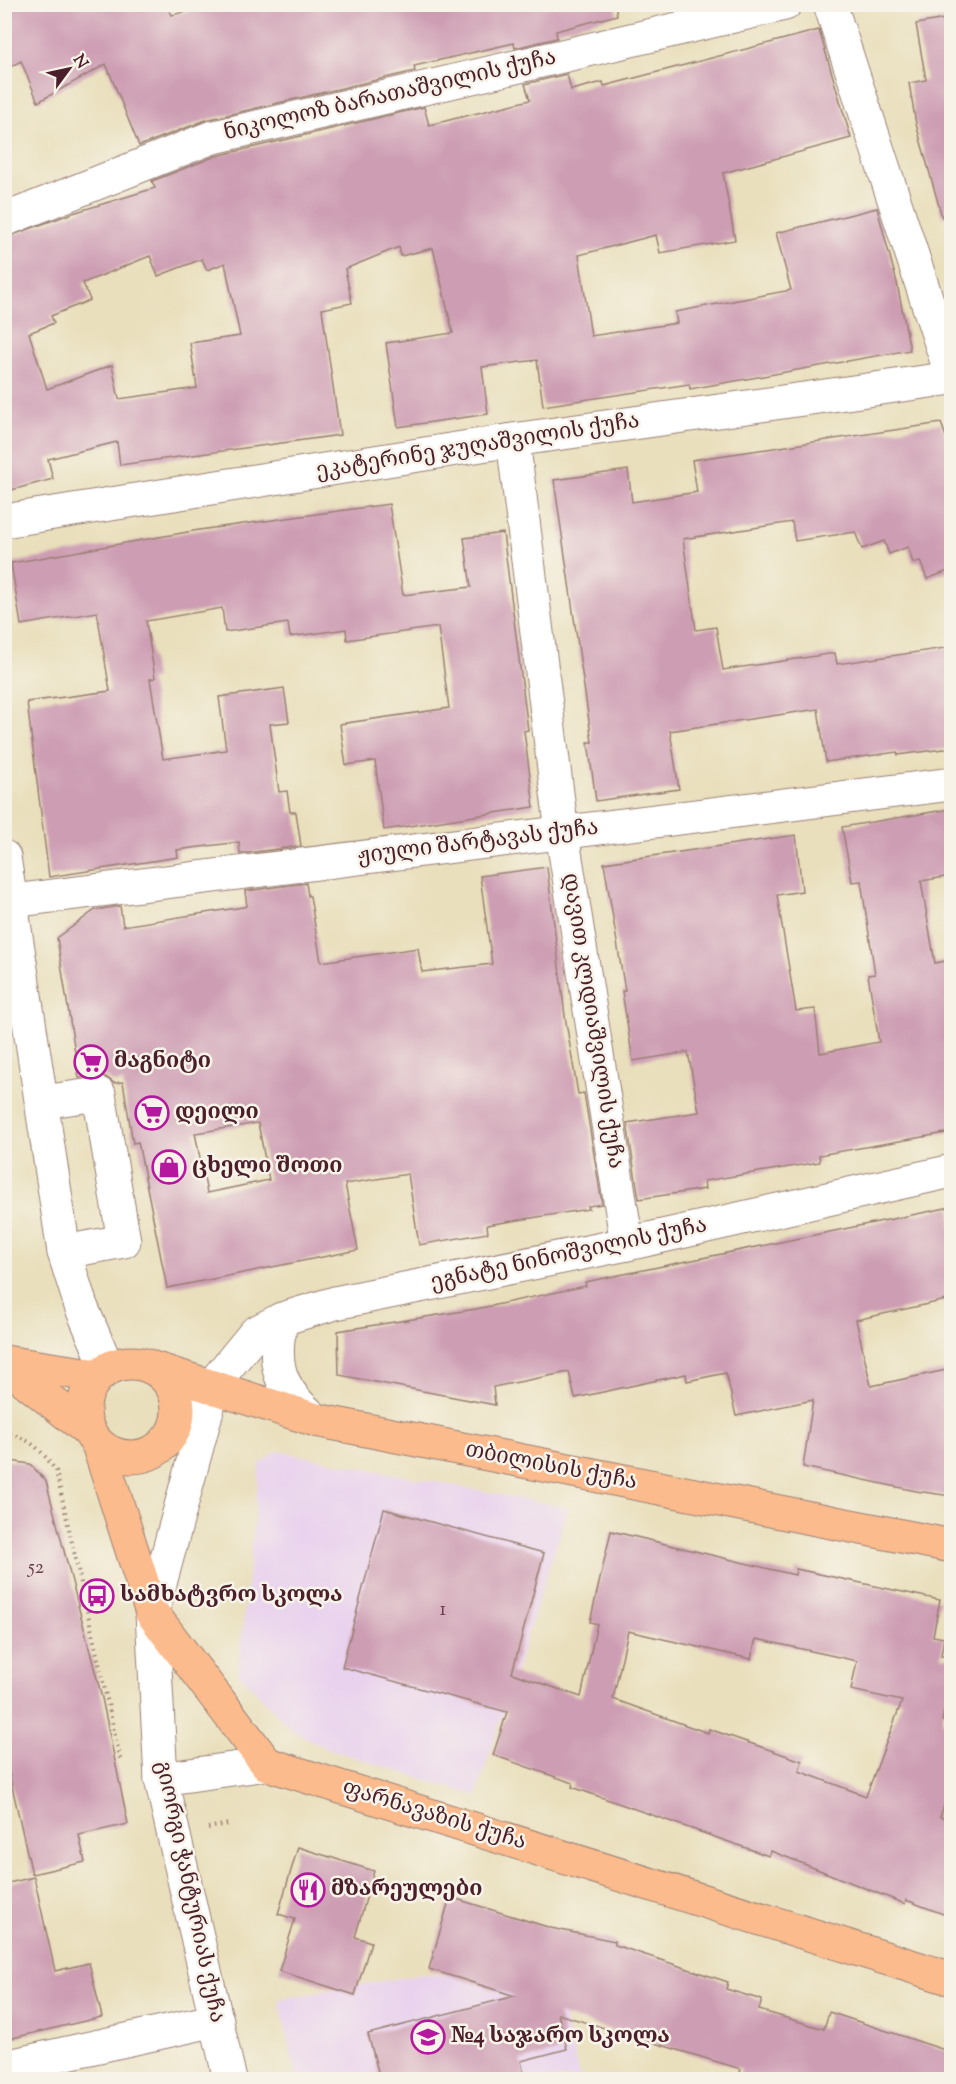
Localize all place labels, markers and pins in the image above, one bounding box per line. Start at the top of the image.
supermarket icon: მაგნიტი [73,1044,109,1080]
place label: მაგნიტი [114,1046,211,1078]
supermarket icon: დეილი [134,1095,170,1131]
place label: დეილი [175,1097,259,1129]
shop icon: ცხელი შოთი [151,1149,187,1185]
place label: ცხელი შოთი [192,1151,343,1183]
bus stop icon: სამხატვრო სკოლა [79,1578,115,1614]
place label: სამხატვრო სკოლა [120,1580,343,1612]
restaurant icon: მზარეულები [290,1872,326,1908]
place label: მზარეულები [331,1874,482,1906]
school or university icon: №4 საჯარო სკოლა [410,2019,446,2055]
place label: №4 საჯარო სკოლა [451,2021,670,2053]

